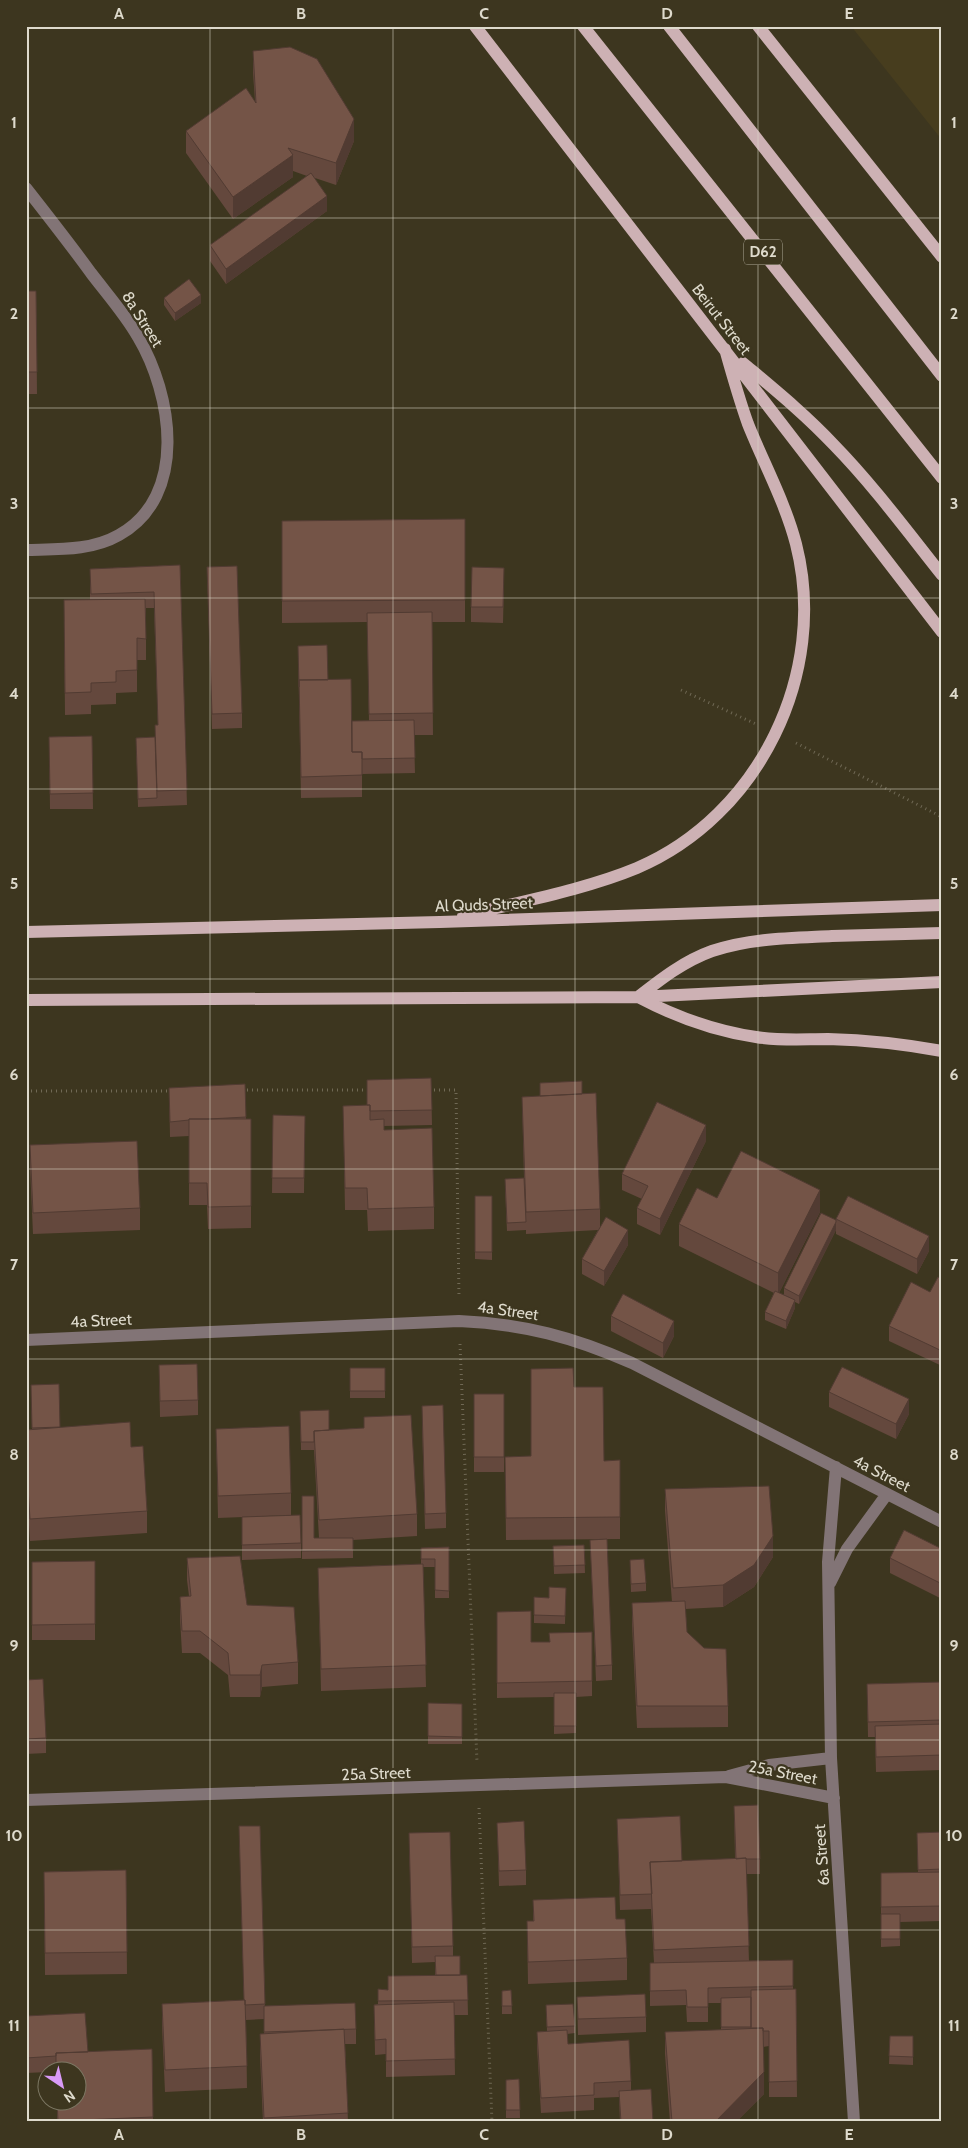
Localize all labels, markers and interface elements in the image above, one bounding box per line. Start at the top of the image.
text: A [114,4,124,23]
text: B [296,4,306,23]
text: C [479,4,489,23]
text: D [661,4,673,23]
text: E [844,4,854,23]
text: 1 [11,113,17,132]
text: 1 [951,113,957,132]
road number: D62 [744,240,782,264]
street label: Beirut Street [688,280,756,359]
street label: 8a Street [118,288,167,351]
text: 2 [10,304,18,323]
text: 2 [950,304,958,323]
text: 3 [10,494,18,513]
text: 3 [950,494,958,513]
text: 4 [9,684,19,703]
text: 4 [949,684,959,703]
text: 5 [10,874,18,893]
text: 5 [950,874,958,893]
street label: Al Quds Street [435,893,534,916]
text: 6 [10,1065,19,1084]
text: 6 [950,1065,959,1084]
text: 7 [10,1255,19,1274]
text: 7 [950,1255,959,1274]
street label: 4a Street [476,1297,540,1324]
street label: 4a Street [70,1309,133,1332]
text: 8 [9,1445,19,1464]
text: 8 [949,1445,959,1464]
street label: 4a Street [850,1451,914,1496]
text: 9 [10,1636,19,1655]
text: 9 [950,1636,959,1655]
street label: 25a Street [747,1757,819,1789]
street label: 25a Street [341,1763,412,1784]
street label: 6a Street [810,1823,833,1886]
text: 10 [5,1826,23,1845]
text: 10 [945,1826,963,1845]
text: 11 [8,2016,20,2035]
text: 11 [948,2016,960,2035]
north arrow [38,2060,88,2110]
text: N [60,2086,79,2107]
text: A [114,2125,124,2144]
text: B [296,2125,306,2144]
text: C [479,2125,489,2144]
text: D [661,2125,673,2144]
text: E [844,2125,854,2144]

